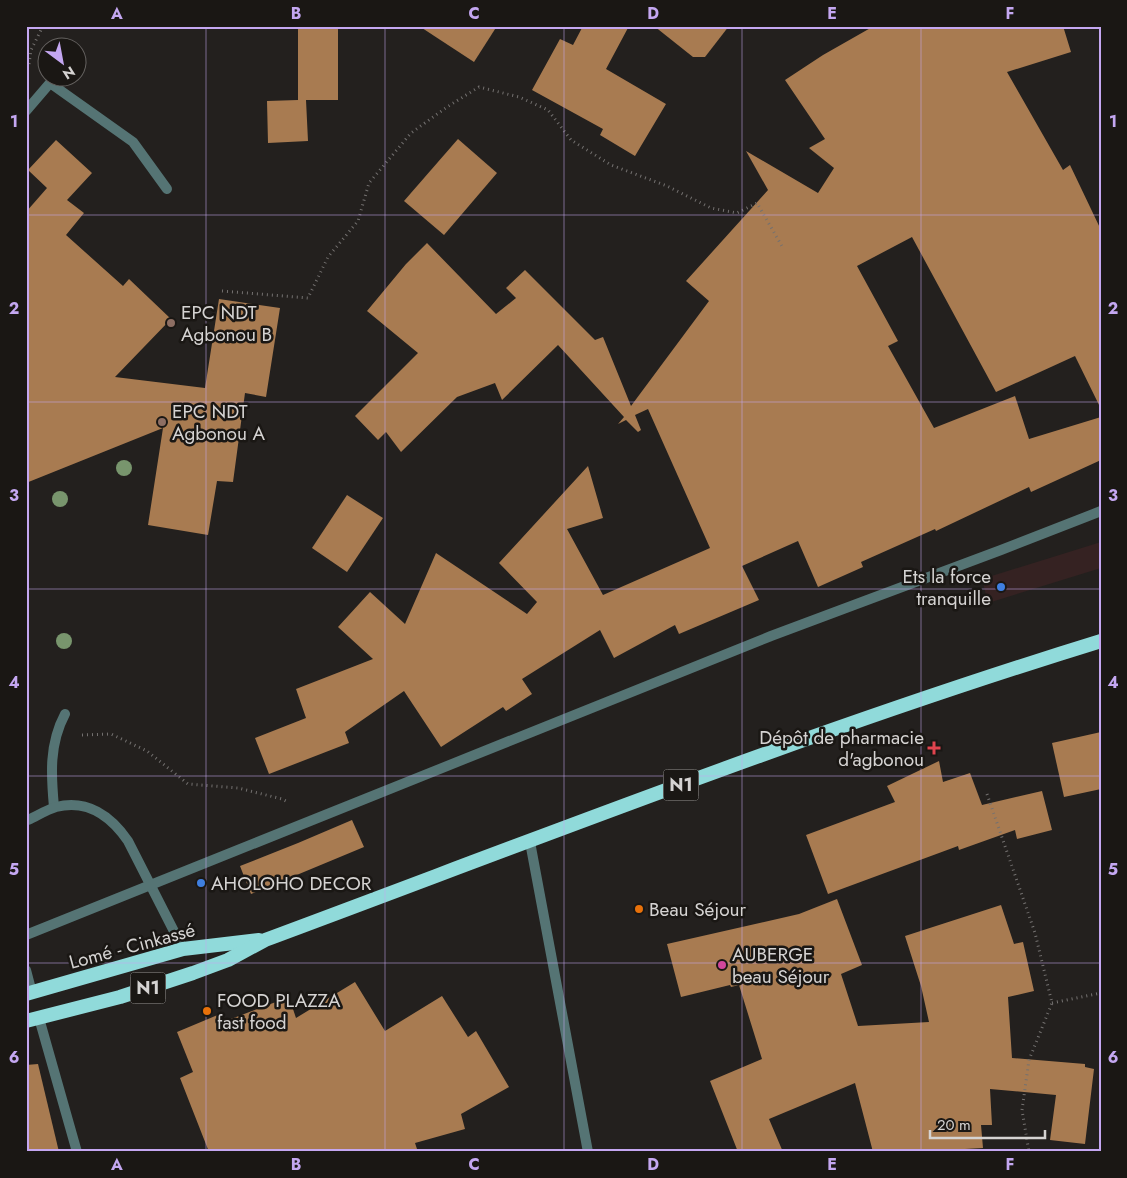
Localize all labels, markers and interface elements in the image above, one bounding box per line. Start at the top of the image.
text: A [110,2,123,25]
text: B [291,2,301,25]
text: C [468,2,480,25]
text: D [647,2,659,25]
text: E [827,2,837,25]
text: F [1006,2,1014,25]
north arrow [38,38,88,88]
text: N [59,62,79,84]
text: 1 [10,110,18,133]
text: 1 [1109,110,1117,133]
text: 2 [9,297,19,320]
text: 2 [1108,297,1118,320]
place label: EPC NDT Agbonou B [181,299,272,348]
marker: EPC NDT Agbonou B [165,317,177,329]
place label: EPC NDT Agbonou A [172,398,266,447]
marker: EPC NDT Agbonou A [156,416,168,428]
text: 3 [9,484,19,507]
text: 3 [1108,484,1118,507]
place label: Ets la force tranquille [903,563,991,612]
marker: Ets la force tranquille [995,581,1007,593]
text: 4 [8,671,20,694]
text: 4 [1107,671,1119,694]
place label: Dépôt de pharmacie d'agbonou [759,724,924,773]
marker: Dépôt de pharmacie d'agbonou [928,742,940,754]
road number: N1 [664,770,698,800]
text: 5 [9,858,19,881]
text: 5 [1108,858,1118,881]
place label: AHOLOHO DECOR [211,870,372,897]
marker: AHOLOHO DECOR [195,877,207,889]
place label: Beau Séjour [649,896,746,923]
marker: Beau Séjour [633,903,645,915]
street label: Lomé - Cinkassé [66,916,198,976]
place label: AUBERGE beau Séjour [732,941,830,990]
marker: AUBERGE beau Séjour [716,959,728,971]
road number: N1 [130,972,166,1004]
place label: FOOD PLAZZA fast food [217,987,341,1036]
marker: FOOD PLAZZA fast food [201,1005,213,1017]
text: 6 [9,1046,19,1069]
text: 6 [1108,1046,1118,1069]
scale bar [930,1108,1044,1140]
text: 20 m [937,1114,971,1136]
text: A [110,1153,123,1176]
text: B [291,1153,301,1176]
text: C [468,1153,480,1176]
text: D [647,1153,659,1176]
text: E [827,1153,837,1176]
text: F [1006,1153,1014,1176]

